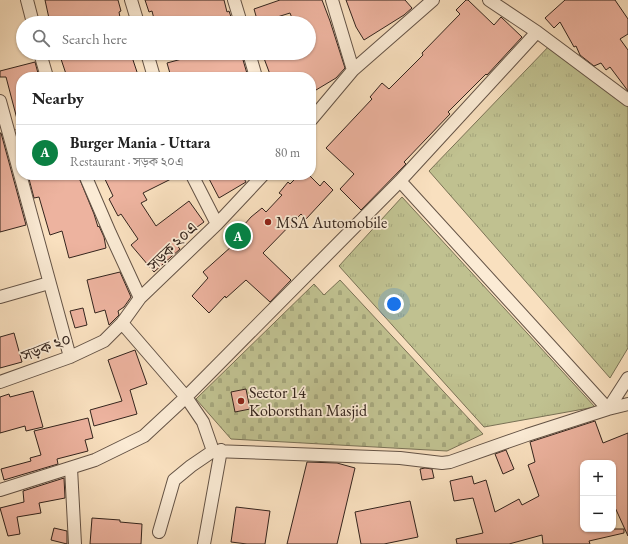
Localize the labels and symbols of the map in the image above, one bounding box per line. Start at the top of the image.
place label: MSA Automobile [276,212,387,233]
street label: সড়ক ২০এ [142,217,202,276]
marker: MSA Automobile [263,217,273,227]
pin: A [225,221,251,251]
your location [384,294,404,314]
street label: সড়ক ২০ [17,328,74,367]
place label: Sector 14 Koborsthan Masjid [249,382,368,421]
marker: Sector 14 Koborsthan Masjid [236,396,246,406]

